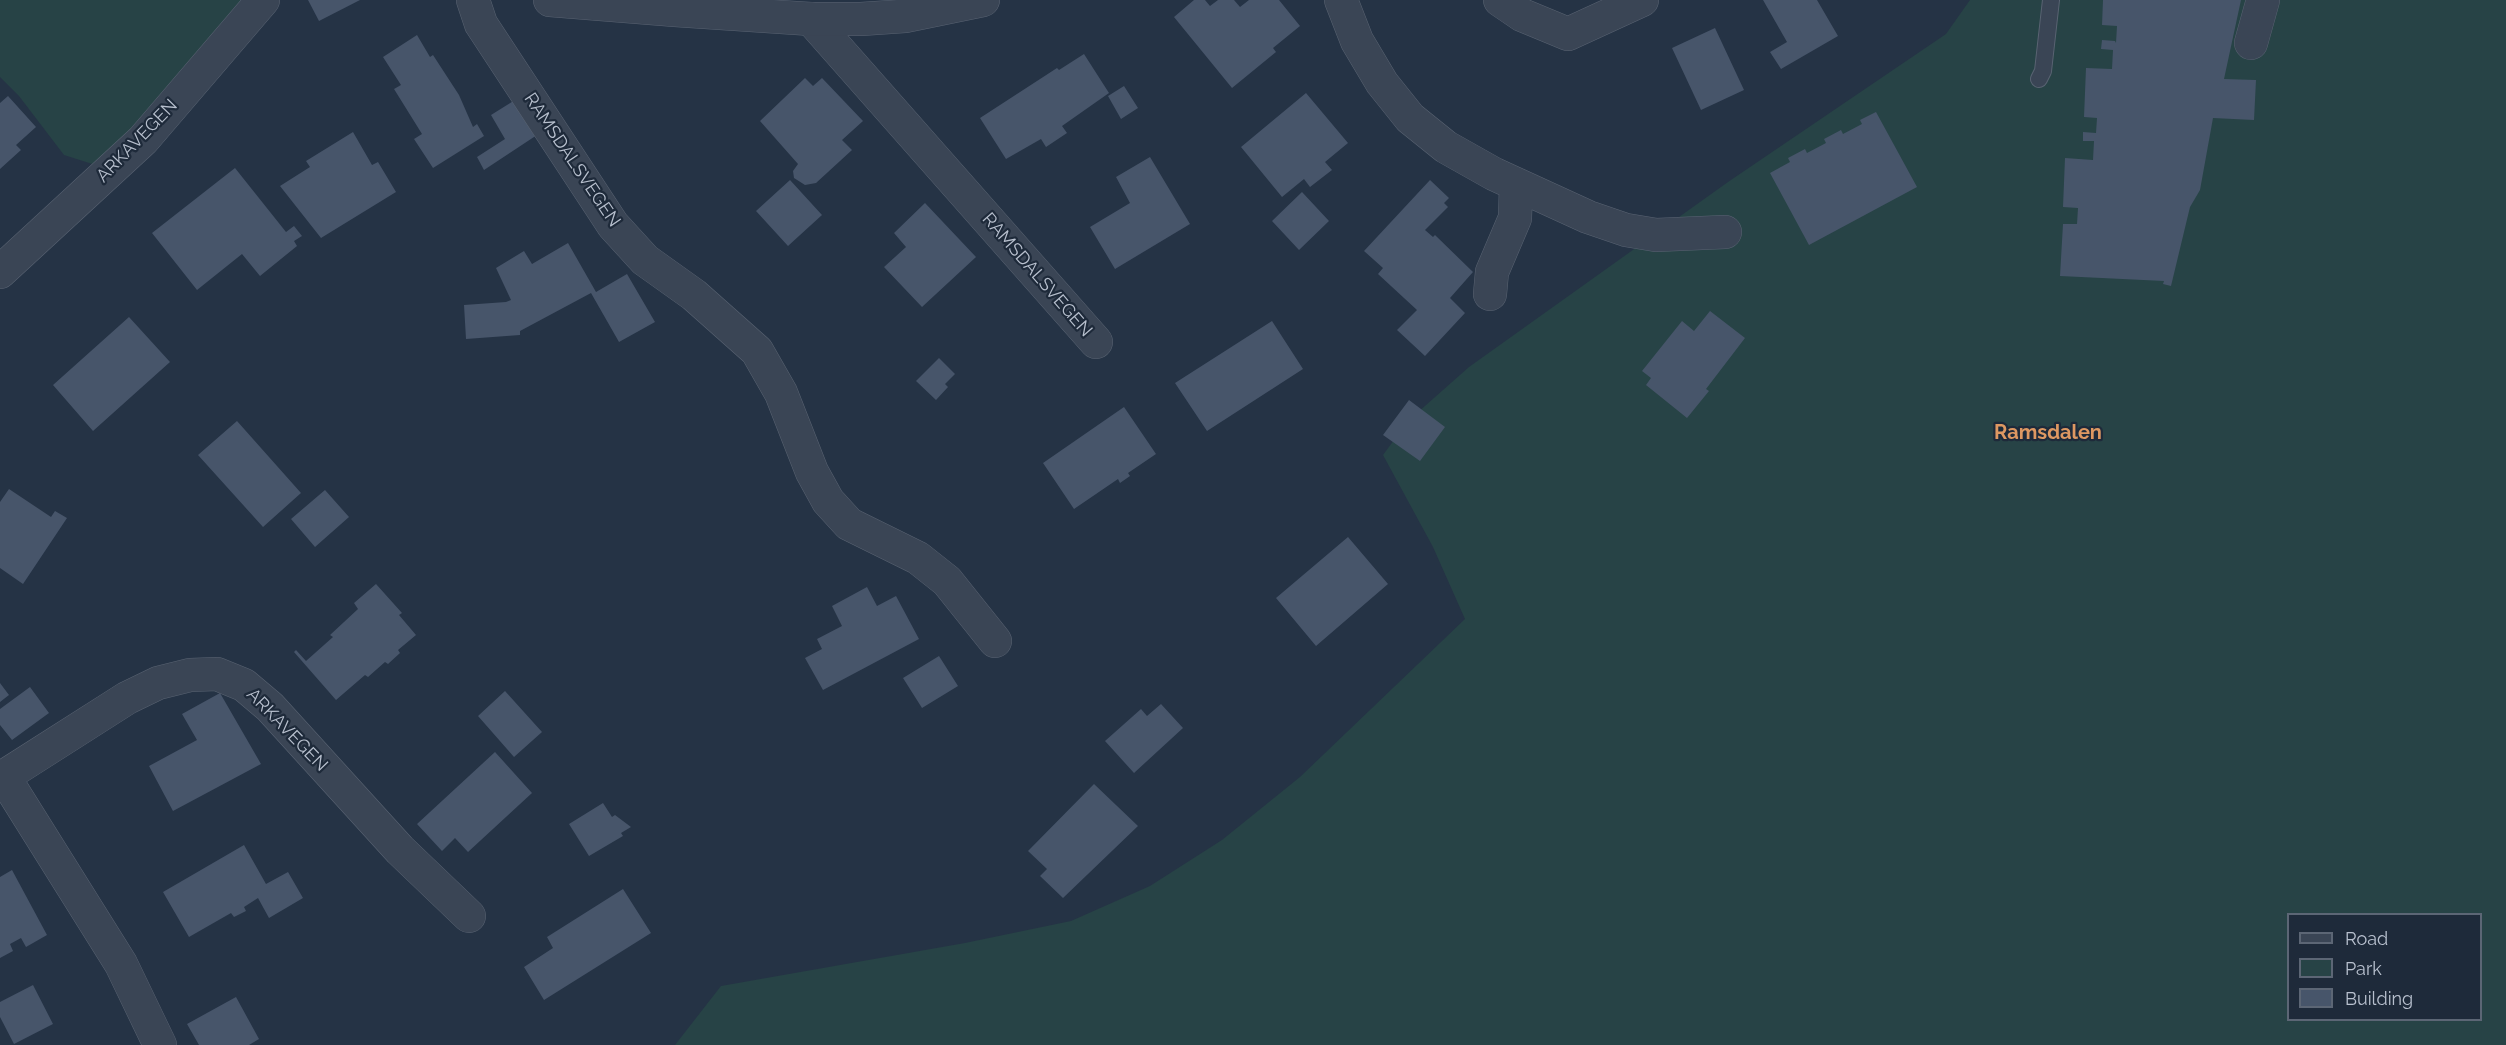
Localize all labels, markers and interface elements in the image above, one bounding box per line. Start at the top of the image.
street label: RAMSDALSVEGEN [519,89,625,231]
street label: ARKAVEGEN [92,95,182,187]
street label: RAMSDALSVEGEN [977,209,1097,341]
district label: Ramsdalen [1994,421,2102,445]
street label: ARKAVEGEN [242,684,332,776]
legend [2287,913,2482,1021]
text: Road [2345,928,2388,949]
text: Park [2345,958,2382,979]
text: Building [2345,988,2413,1009]

